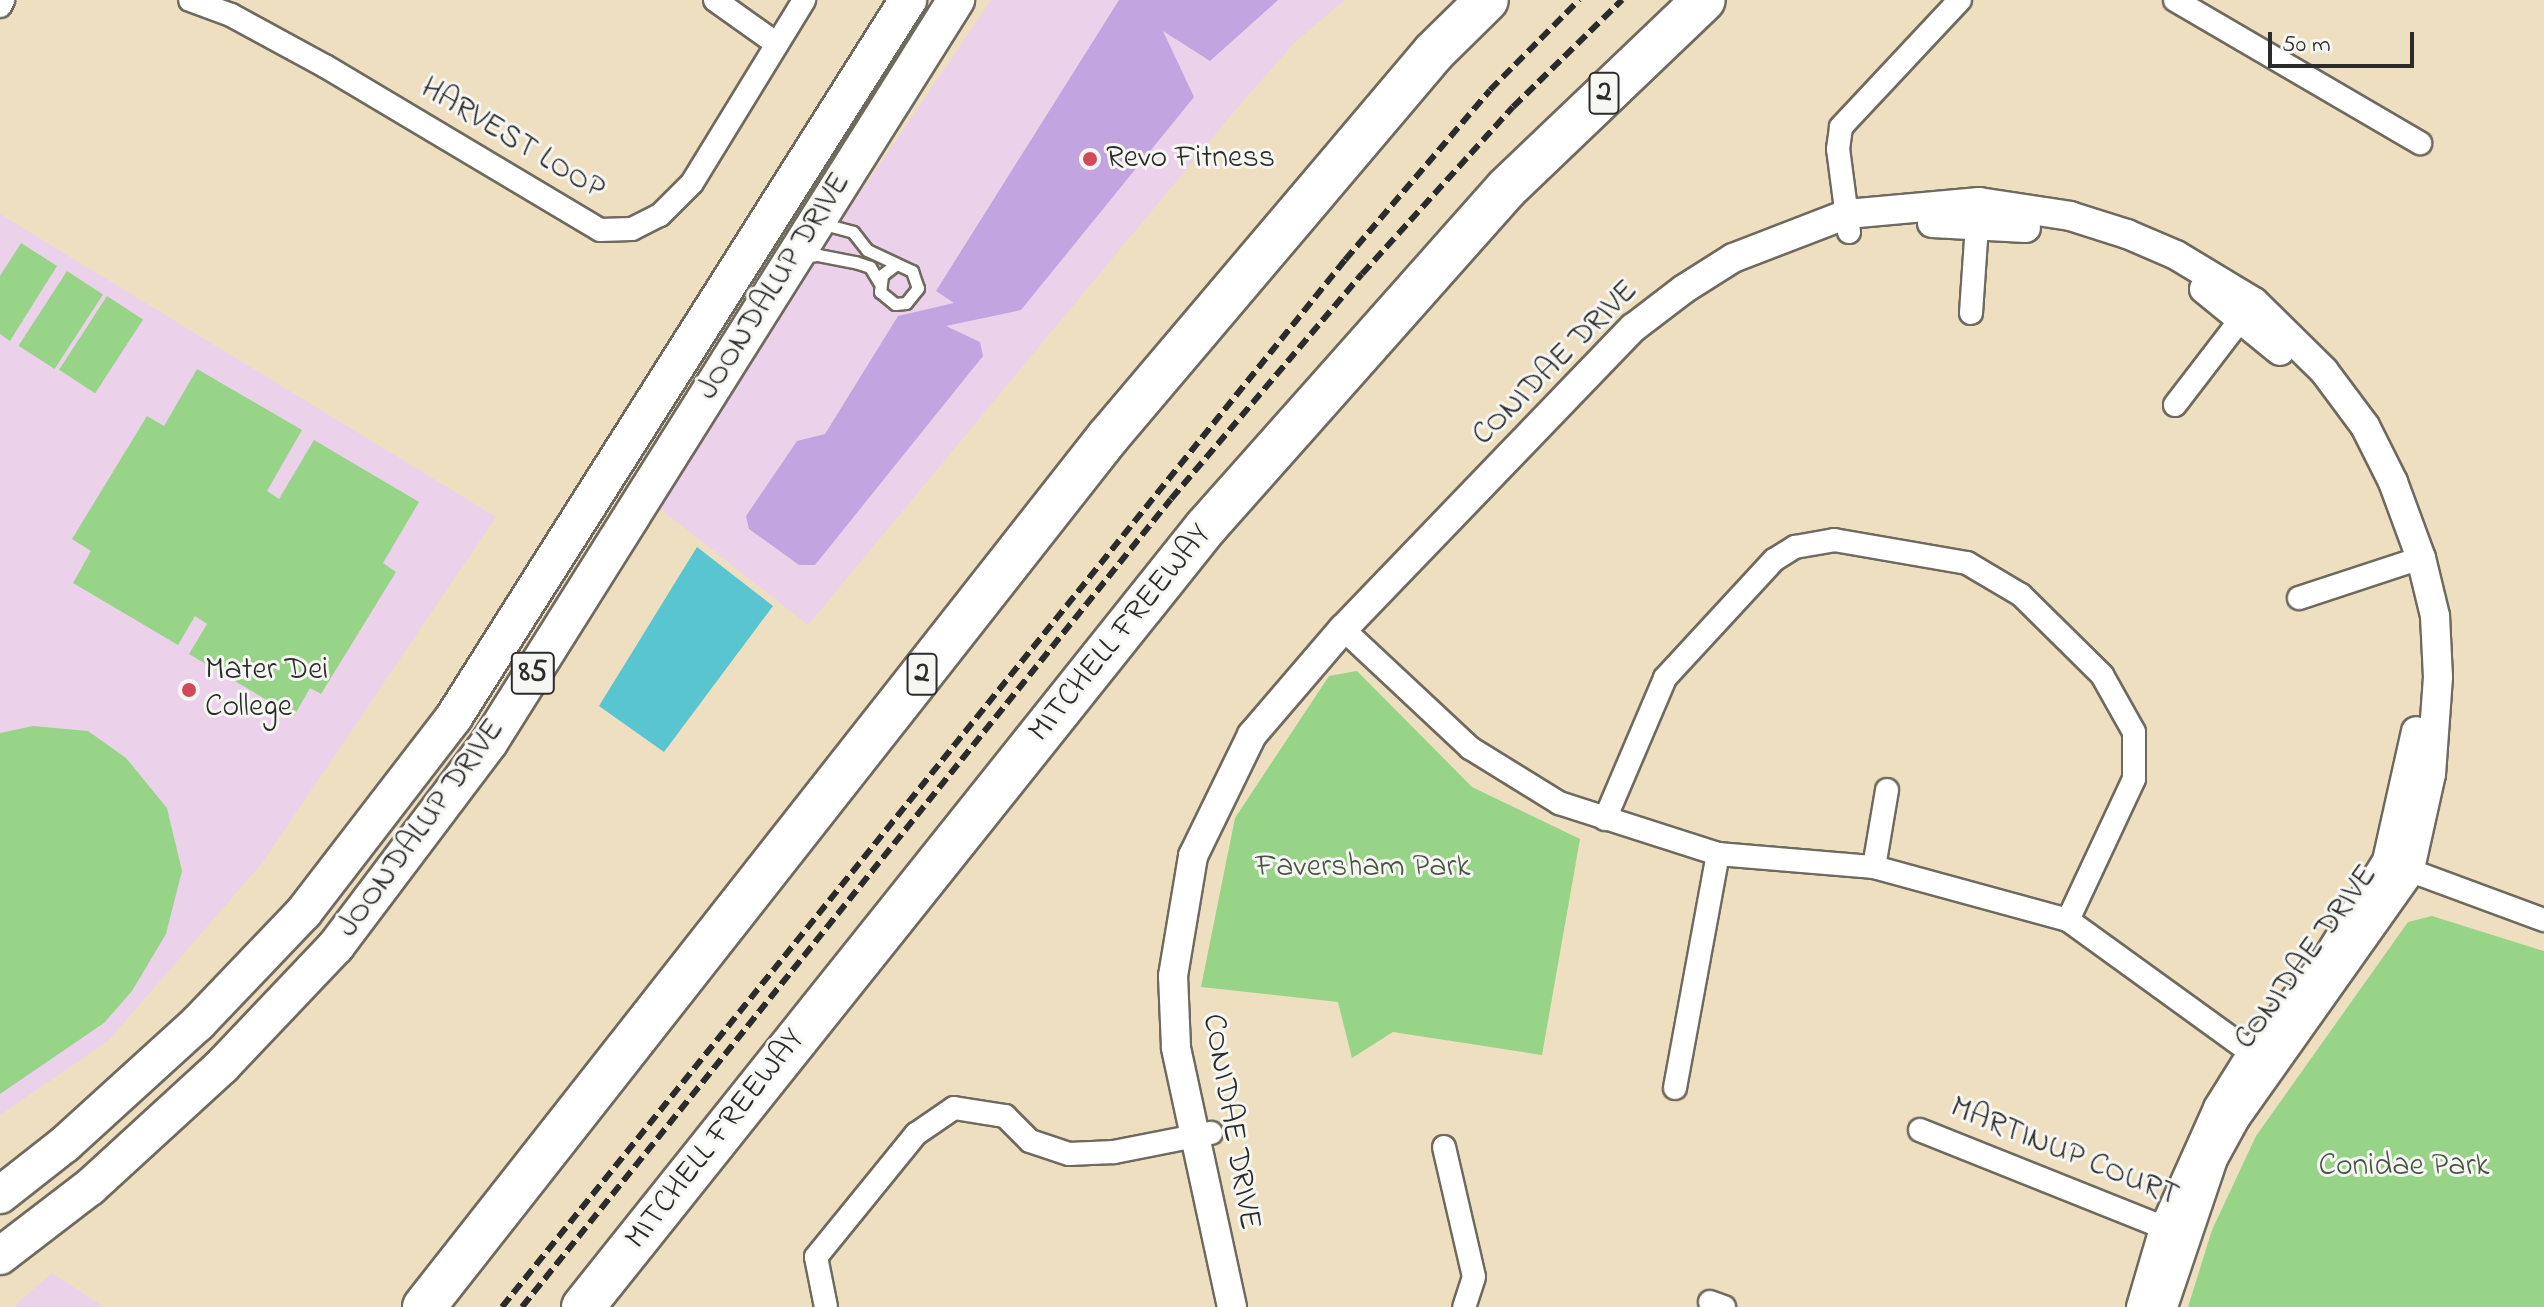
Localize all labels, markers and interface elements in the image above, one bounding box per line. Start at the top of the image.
scale bar [2272,16,2418,66]
text: 50 m [2282,28,2331,63]
road number: 2 [1588,67,1620,119]
street label: HARVEST LOOP [413,70,611,210]
place label: Revo Fitness [1106,140,1275,178]
marker: Revo Fitness [1081,150,1099,168]
street label: JOONDALUP DRIVE [690,166,860,408]
street label: CONIDAE DRIVE [1465,273,1647,455]
street label: MITCHELL FREEWAY [1021,517,1221,751]
road number: 85 [509,647,557,699]
road number: 2 [906,648,938,700]
place label: Mater Dei College [205,653,328,728]
marker: Mater Dei College [180,681,198,699]
street label: JOONDALUP DRIVE [330,712,514,946]
park label: Faversham Park [1255,849,1471,887]
street label: CONIDAE DRIVE [2227,858,2387,1058]
street label: CONIDAE DRIVE [1192,1011,1268,1233]
street label: MITCHELL FREEWAY [618,1022,814,1258]
street label: MARTINUP COURT [1944,1090,2184,1216]
park label: Conidae Park [2318,1148,2490,1186]

